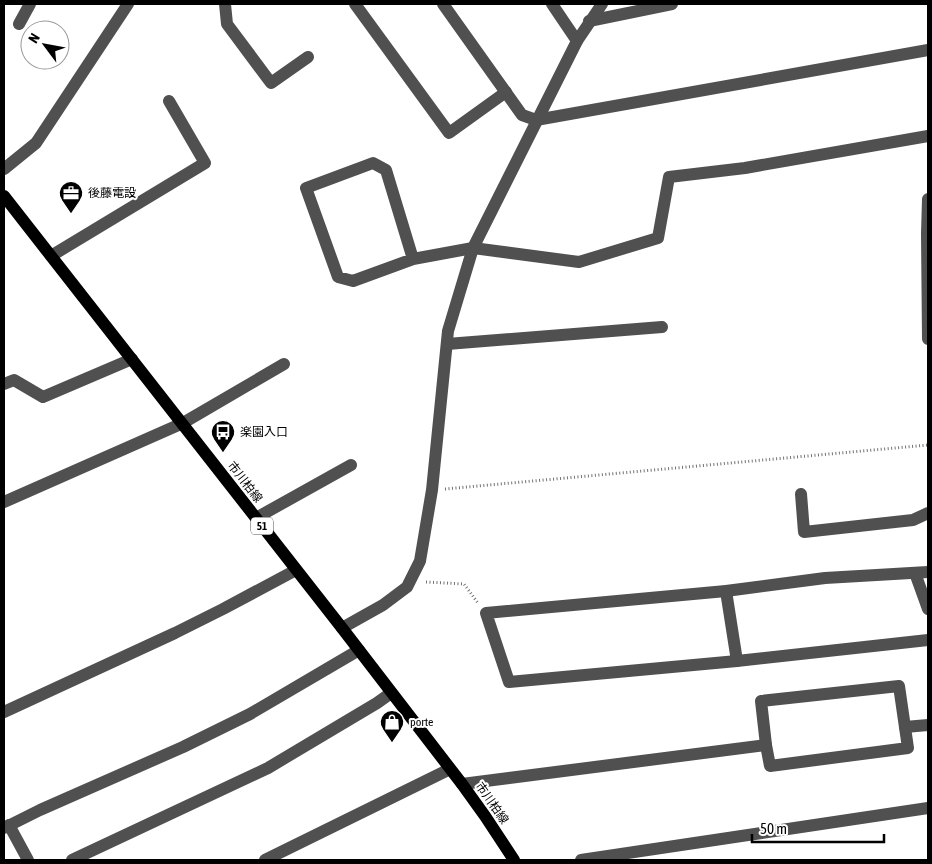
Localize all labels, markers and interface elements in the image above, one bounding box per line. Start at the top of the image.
north arrow [20,20,70,70]
text: N [25,30,43,46]
office icon: 後藤電設 [58,180,84,214]
place label: 後藤電設 [88,186,136,200]
bus stop icon: 楽園入口 [210,419,236,453]
place label: 楽園入口 [240,425,288,439]
street label: 市川柏線 [225,459,265,505]
road number: 51 [251,518,273,534]
shop icon: porte [379,709,405,743]
place label: porte [410,715,434,729]
street label: 市川柏線 [472,779,512,827]
scale bar [752,812,884,844]
text: 50 m [760,820,787,837]

